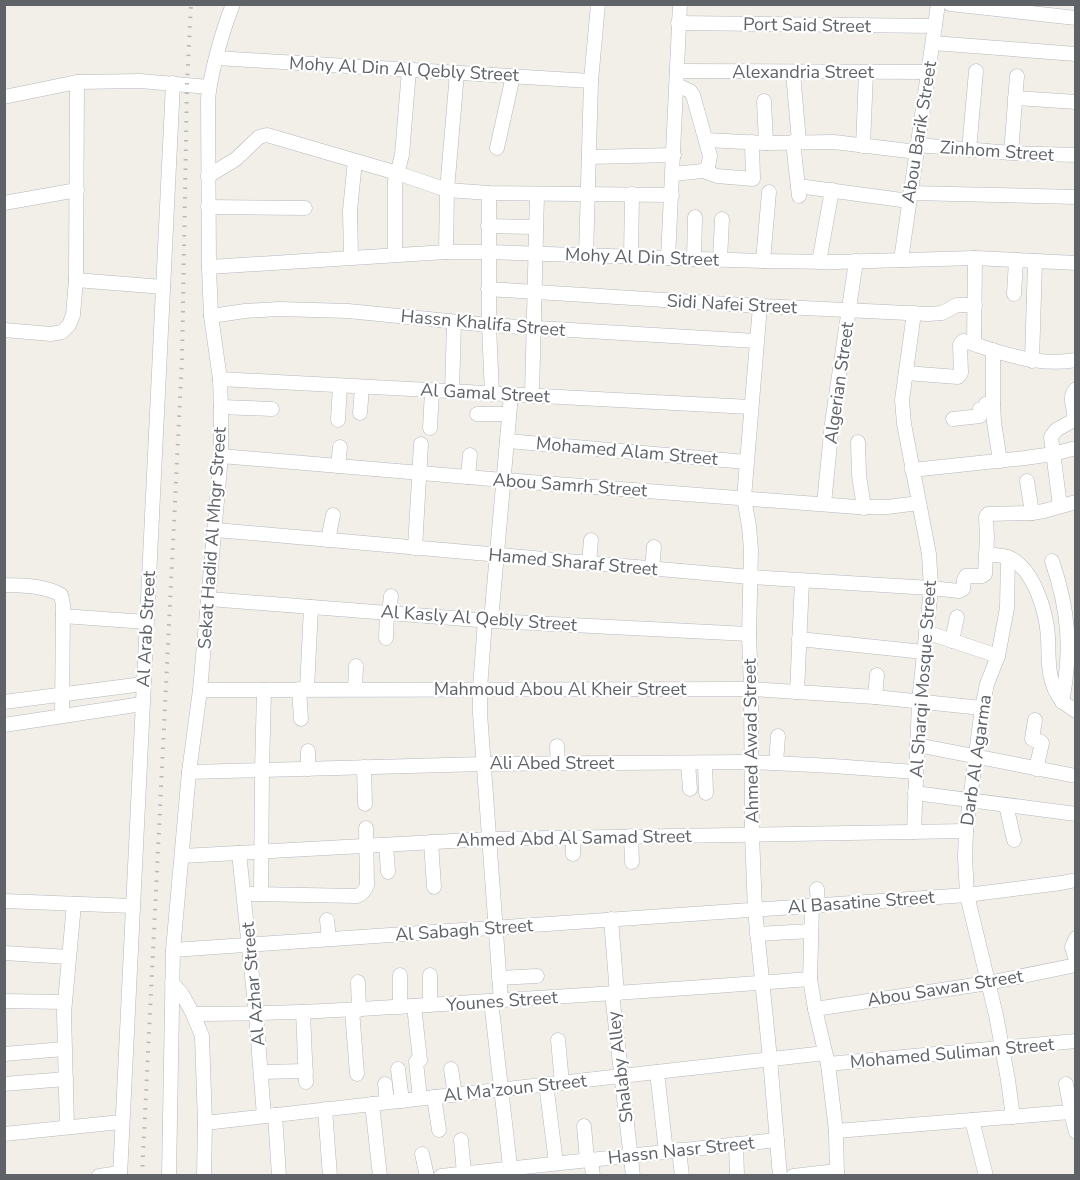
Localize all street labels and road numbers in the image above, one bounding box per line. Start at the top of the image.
street label: Port Said Street [743,12,872,38]
street label: Mohy Al Din Al Qebly Street [289,51,520,87]
street label: Abou Barik Street [896,59,942,205]
street label: Alexandria Street [732,60,874,84]
street label: Zinhom Street [939,135,1056,167]
street label: Mohy Al Din Street [565,242,720,272]
street label: Sidi Nafei Street [666,289,799,319]
street label: Hassn Khalifa Street [400,304,567,342]
street label: Algerian Street [819,320,860,445]
street label: Al Gamal Street [420,378,551,408]
street label: Sekat Hadid Al Mhgr Street [192,426,232,650]
street label: Mohamed Alam Street [535,431,720,471]
street label: Abou Samrh Street [492,468,649,502]
street label: Hamed Sharaf Street [487,543,659,581]
street label: Al Arab Street [131,570,161,688]
street label: Al Sharqi Mosque Street [904,579,942,778]
street label: Al Kasly Al Qebly Street [380,599,579,637]
street label: Ahmed Awad Street [738,658,764,824]
street label: Mahmoud Abou Al Kheir Street [434,677,687,701]
street label: Darb Al Agarma [955,693,997,827]
street label: Ali Abed Street [490,751,615,775]
street label: Ahmed Abd Al Samad Street [456,824,692,852]
street label: Al Basatine Street [787,885,936,919]
street label: Al Sabagh Street [394,913,534,947]
street label: Al Azhar Street [236,920,270,1047]
street label: Abou Sawan Street [865,964,1025,1012]
street label: Younes Street [444,985,559,1017]
street label: Shalaby Alley [601,1009,639,1124]
street label: Mohamed Suliman Street [849,1032,1056,1074]
street label: Al Ma'zoun Street [442,1068,589,1107]
street label: Hassn Nasr Street [607,1130,756,1170]

